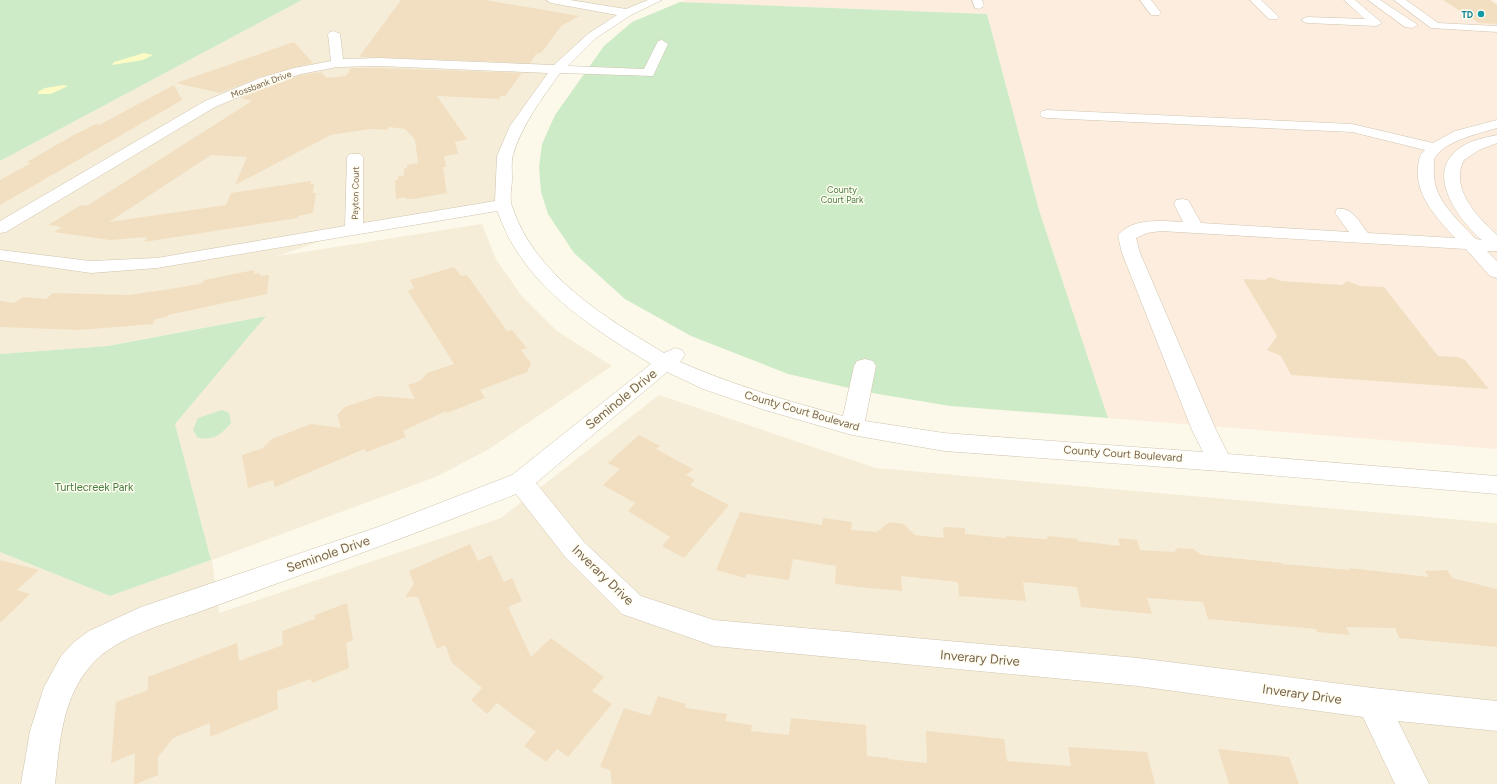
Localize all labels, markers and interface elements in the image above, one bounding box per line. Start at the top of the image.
place label: TD [1461,9,1473,20]
marker: TD [1476,9,1486,19]
street label: Mossbank Drive [229,68,293,100]
street label: Payton Court [349,166,361,220]
park label: County Court Park [821,184,864,205]
street label: Seminole Drive [582,366,660,432]
street label: County Court Boulevard [743,388,861,434]
street label: County Court Boulevard [1063,443,1183,465]
park label: Turtlecreek Park [55,481,134,494]
street label: Seminole Drive [284,533,372,575]
street label: Inverary Drive [569,542,637,608]
street label: Inverary Drive [940,647,1020,669]
street label: Inverary Drive [1261,681,1343,707]

